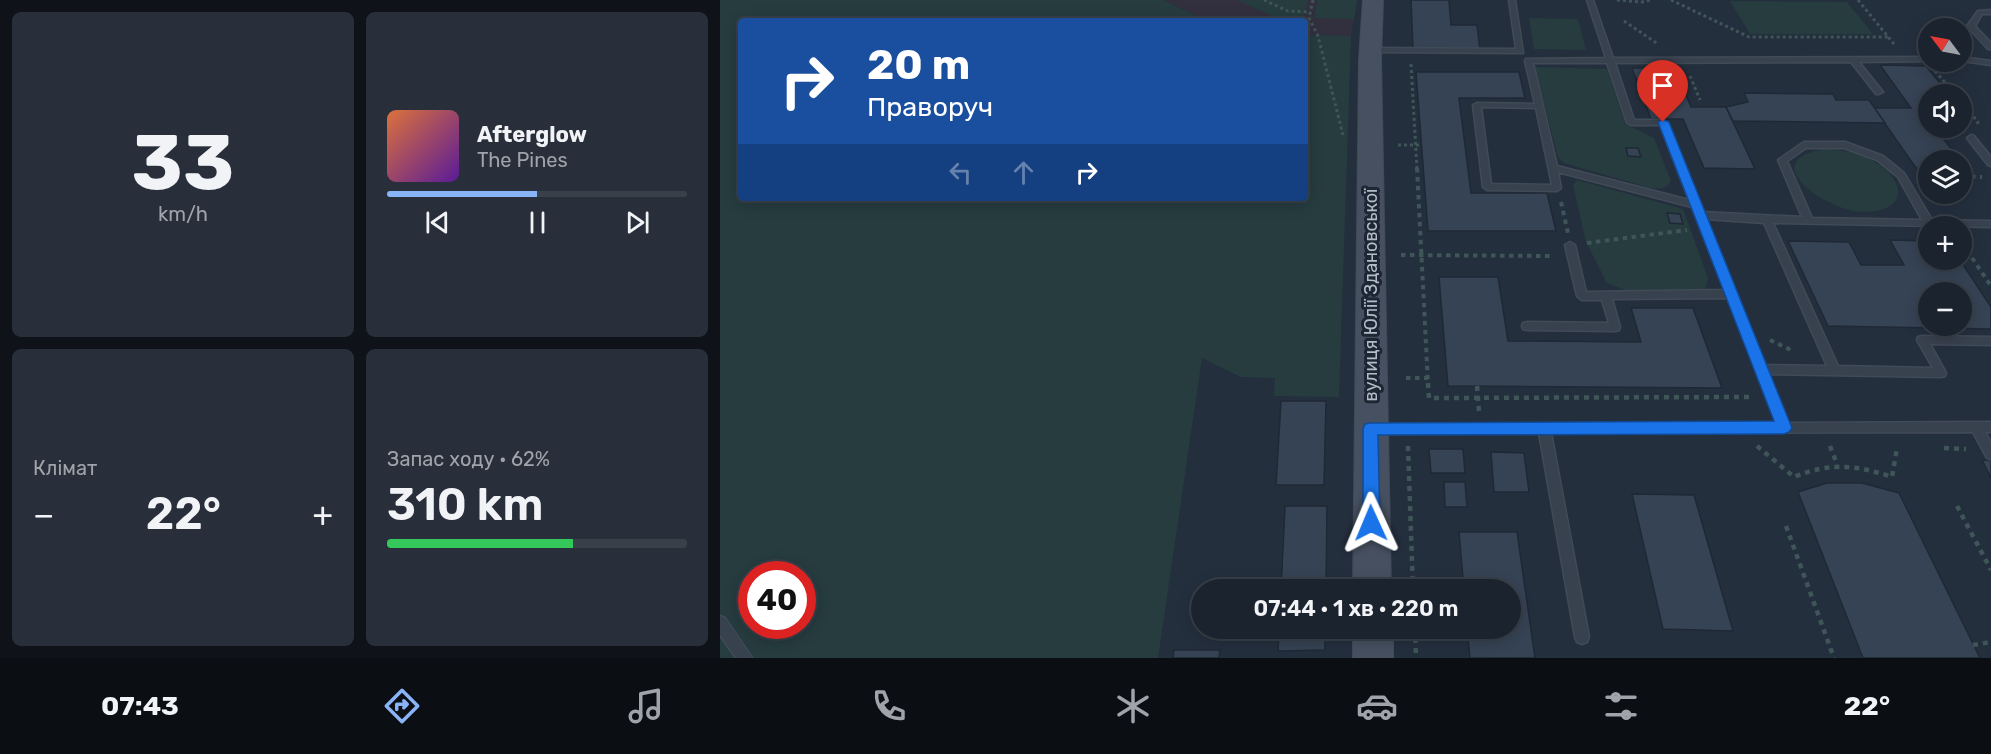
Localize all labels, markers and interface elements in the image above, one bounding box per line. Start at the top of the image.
north arrow [1918,18,1972,72]
map controls [1918,18,1972,336]
text: 20 m [867,40,970,90]
icon: right [768,42,846,120]
pin [1637,60,1688,122]
icon: arrive [1646,69,1679,102]
button: sound [1918,84,1972,138]
text: Праворуч [867,91,993,123]
text: 33 [132,116,234,209]
text: Afterglow [477,121,587,148]
text: The Pines [477,148,568,172]
button: layers [1918,150,1972,204]
icon: left [944,156,977,189]
icon: ahead [1007,156,1040,189]
icon: right [1070,156,1103,189]
street label: вулиця Юлії Здановської [1360,188,1382,401]
text: km/h [158,202,208,226]
icon: previous [421,206,454,239]
icon: pause [521,206,554,239]
icon: next [621,206,654,239]
button: + [1918,216,1972,270]
button: − [1918,282,1972,336]
text: Запас ходу · 62% [387,447,550,471]
text: Клімат [33,456,97,480]
text: 310 km [387,478,543,531]
text: 22° [146,487,221,540]
position arrow [1339,491,1403,555]
text: − [33,495,54,534]
text: + [312,495,333,534]
speed limit sign: 40 [738,561,816,639]
text: 07:44 · 1 хв · 220 m [1253,595,1459,622]
icon: directions [381,685,423,727]
icon: music [625,685,667,727]
icon: phone [868,685,910,727]
icon: climate [1112,685,1154,727]
icon: car [1356,685,1398,727]
icon: filters [1600,685,1642,727]
text: 07:43 [101,690,179,722]
text: 22° [1844,690,1890,722]

